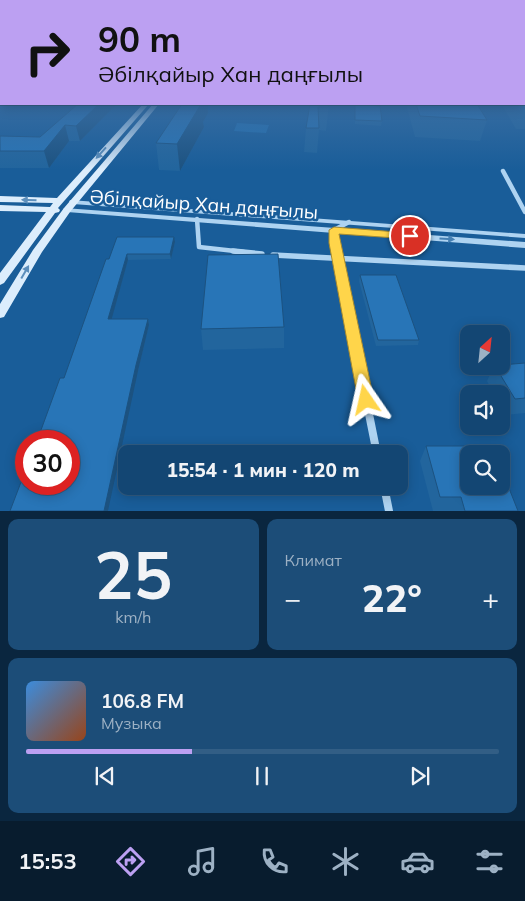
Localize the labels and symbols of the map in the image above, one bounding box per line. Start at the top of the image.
one-way arrow [96,146,107,159]
street label: Әбілқайыр Хан даңғылы [89,184,319,224]
one-way arrow [21,195,37,203]
pin [389,215,431,257]
one-way arrow [439,235,455,243]
one-way arrow [20,266,29,279]
north arrow [460,325,510,375]
position arrow [339,373,391,425]
speed limit sign: 30 [15,430,80,495]

